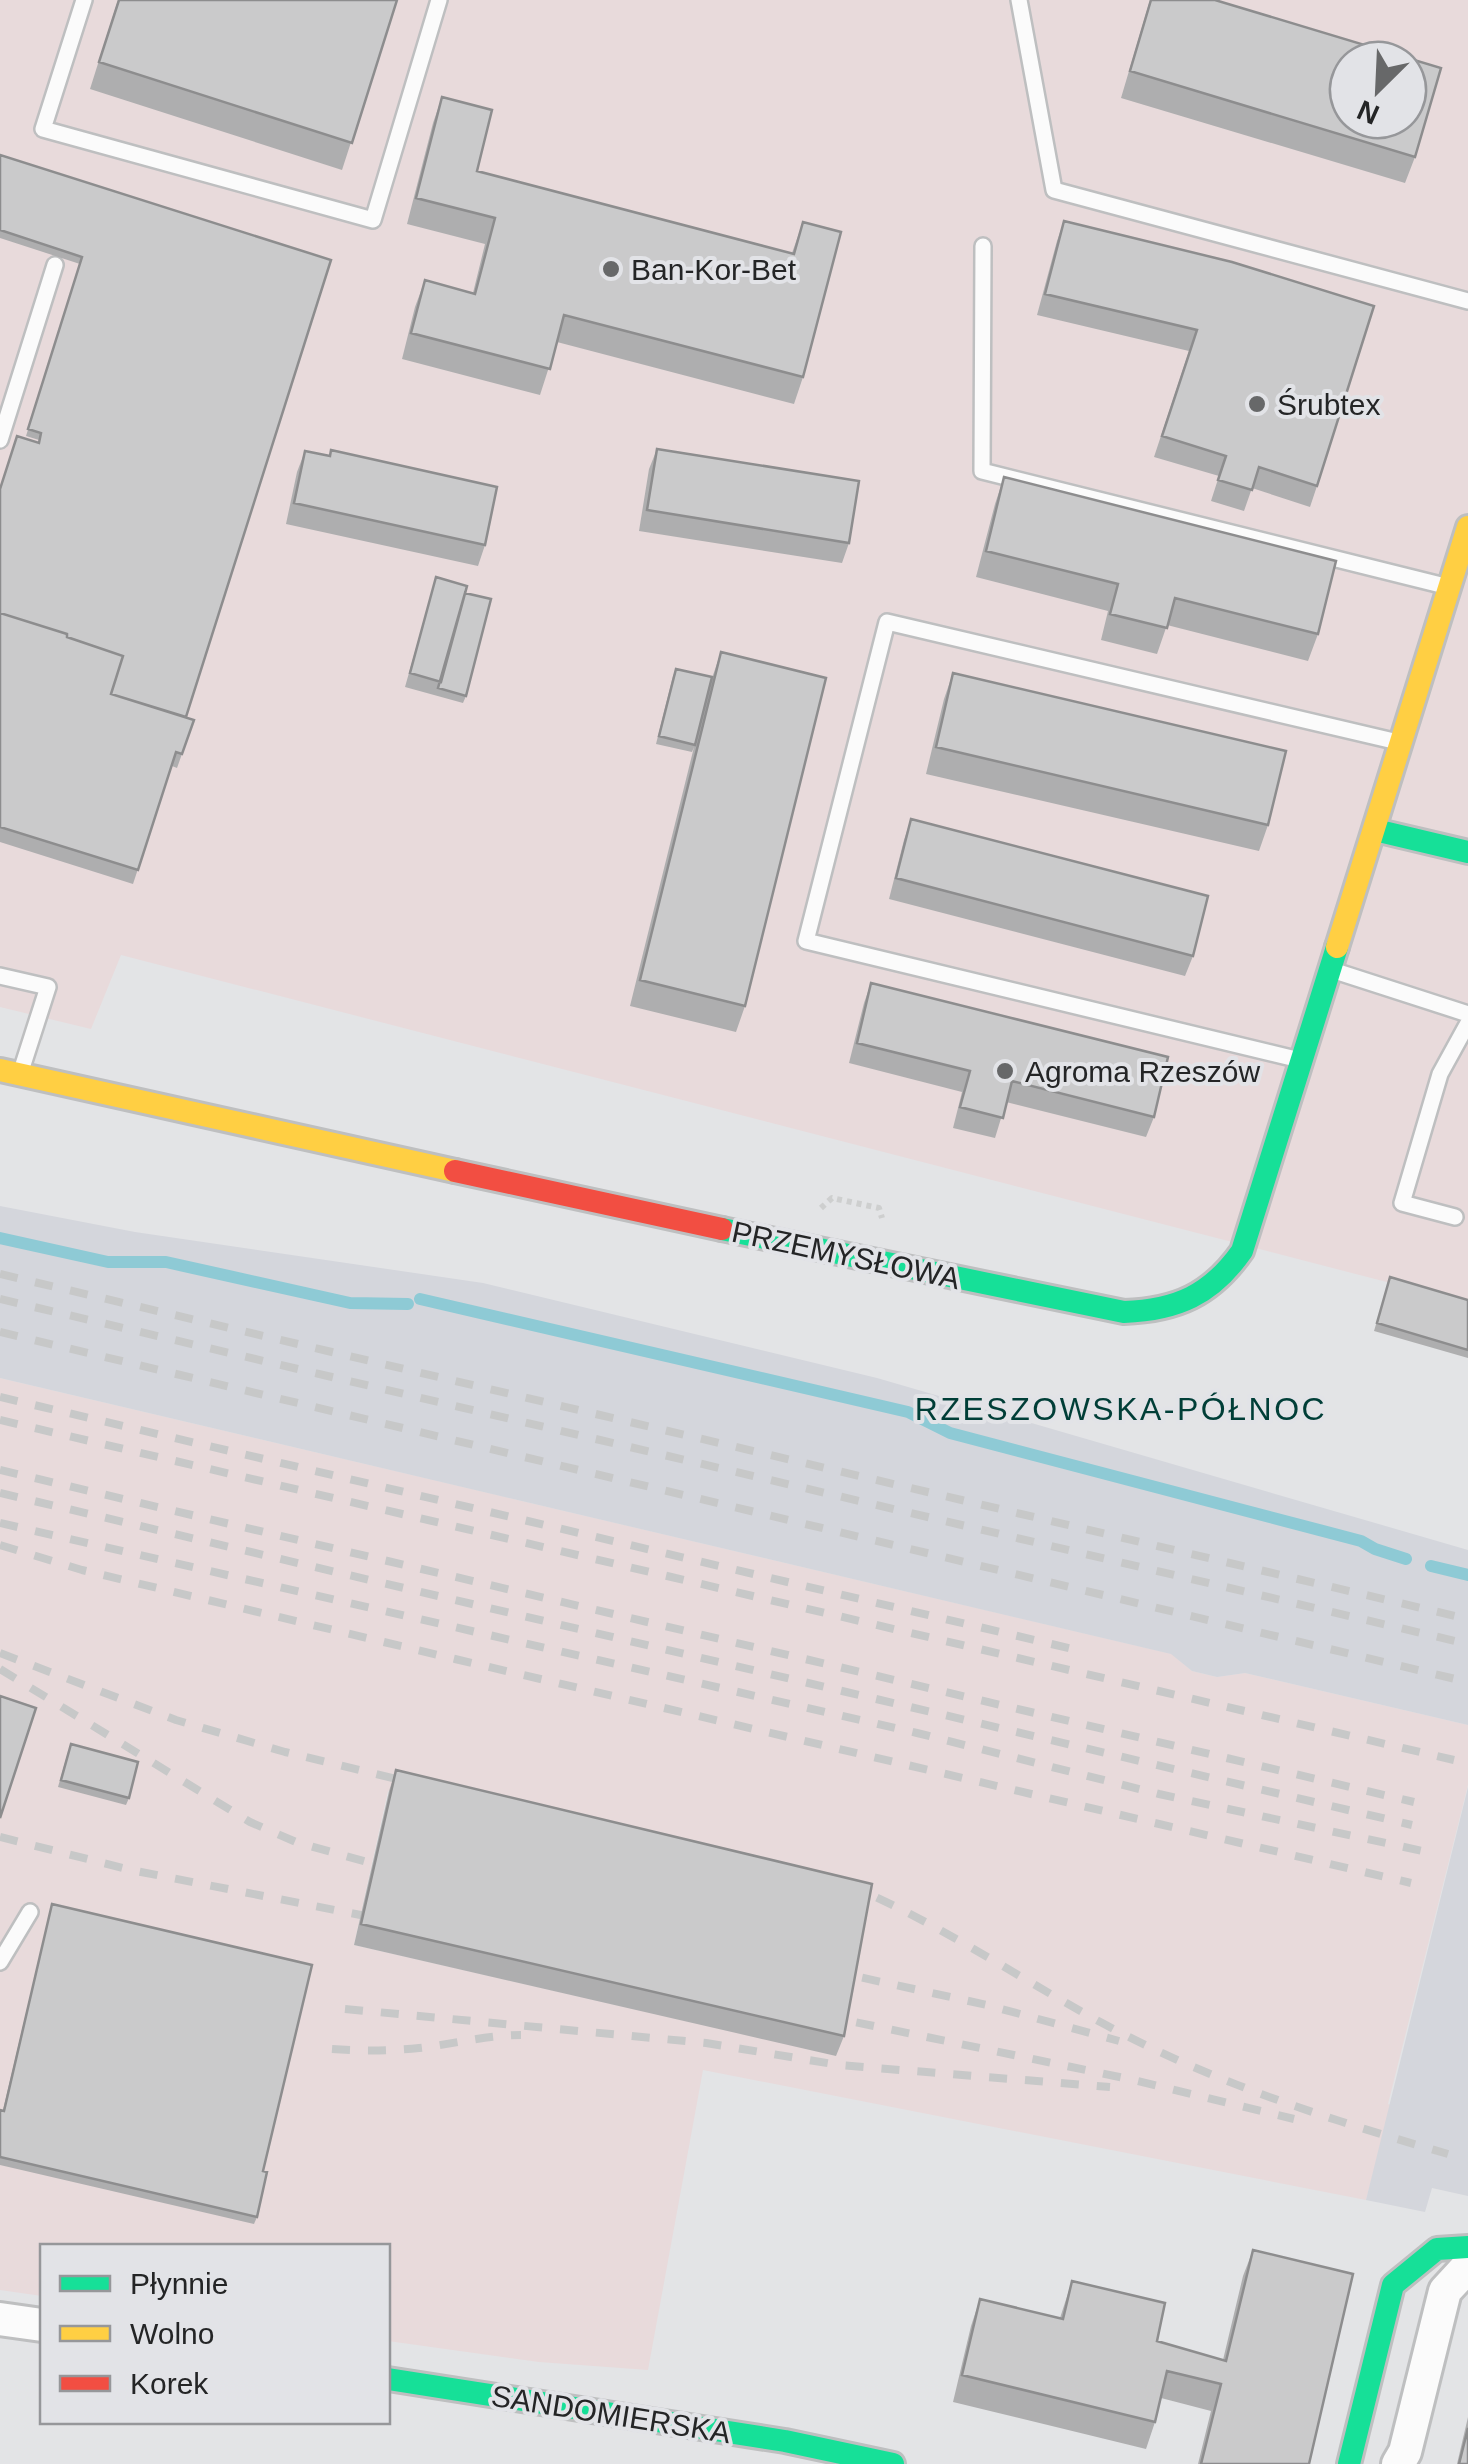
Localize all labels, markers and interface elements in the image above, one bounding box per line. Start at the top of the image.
north arrow [1328,40,1428,140]
text: N [1352,94,1384,131]
place label: Ban-Kor-Bet [631,253,797,286]
marker: Ban-Kor-Bet [600,258,622,280]
place label: Śrubtex [1277,388,1380,421]
marker: Śrubtex [1246,393,1268,415]
place label: Agroma Rzeszów [1025,1055,1260,1088]
marker: Agroma Rzeszów [994,1060,1016,1082]
street label: PRZEMYSŁOWA [729,1215,963,1295]
district label: RZESZOWSKA-PÓŁNOC [915,1391,1327,1427]
legend [40,2244,390,2424]
text: Płynnie [130,2267,228,2300]
text: Wolno [130,2317,215,2350]
text: Korek [130,2367,209,2400]
street label: SANDOMIERSKA [489,2379,733,2449]

